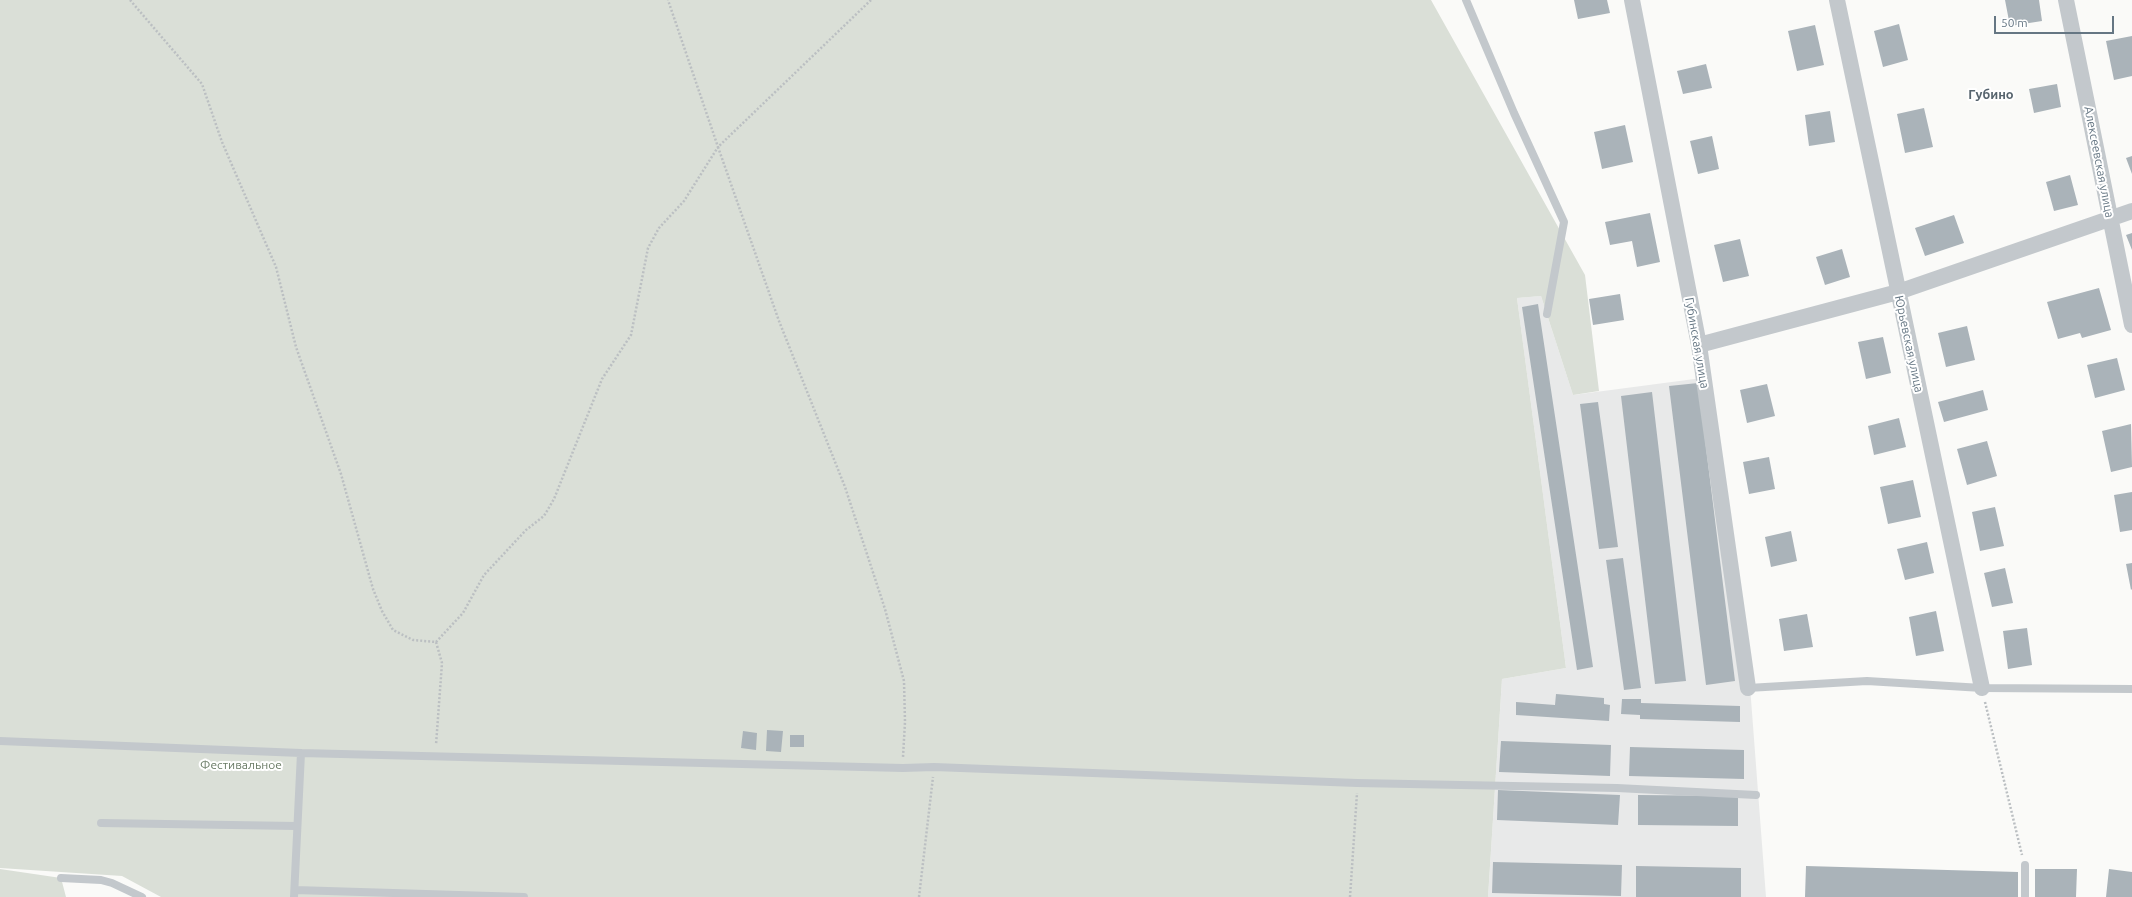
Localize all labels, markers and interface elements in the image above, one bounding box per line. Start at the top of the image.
scale bar [1996,8,2116,34]
text: 50 m [2001,16,2028,29]
district label: Губино [1968,87,2014,103]
street label: Алексеевская улица [2081,105,2117,219]
street label: Юрьевская улица [1892,294,1926,394]
street label: Губинская улица [1682,296,1712,390]
park label: Фестивальное [200,758,282,772]

